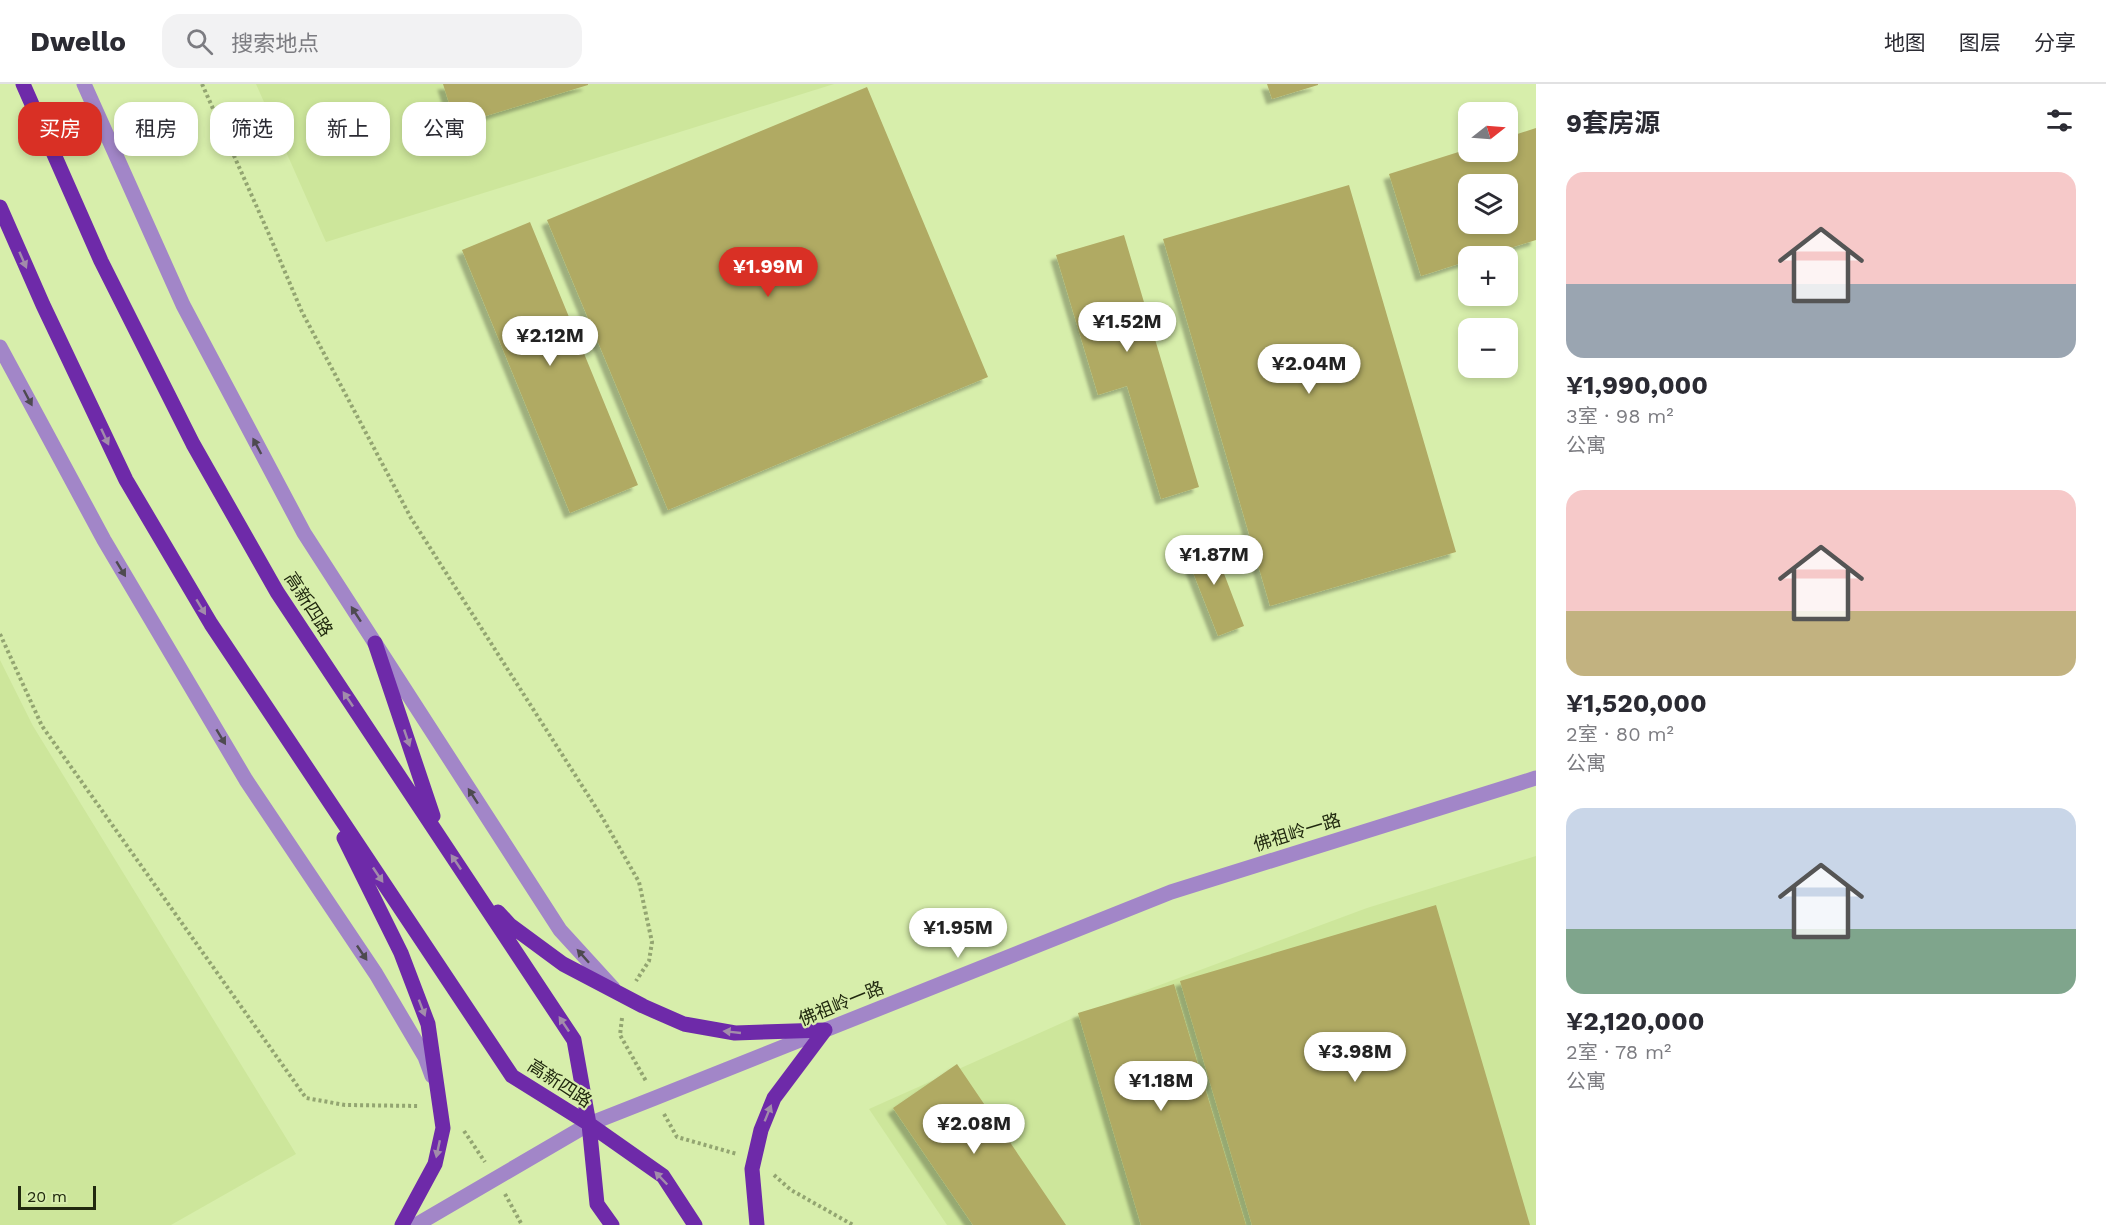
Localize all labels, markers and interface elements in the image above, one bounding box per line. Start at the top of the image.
search box [162,14,582,68]
text: Dwello [30,25,126,58]
icon: search [183,25,216,58]
text: 地图 [1884,30,1926,55]
text: 图层 [1959,30,2001,55]
text: 分享 [2034,30,2076,55]
text: 搜索地点 [231,31,319,56]
chip: 买房 [18,102,102,156]
chip: 租房 [114,102,198,156]
chip: 筛选 [210,102,294,156]
chip: 新上 [306,102,390,156]
chip: 公寓 [402,102,486,156]
north arrow [1458,102,1518,162]
map controls [1458,102,1518,378]
icon: filters [2043,104,2076,137]
text: 9套房源 [1566,108,1660,138]
button: layers [1458,174,1518,234]
icon: home [1767,211,1875,319]
button: + [1458,246,1518,306]
pin: ¥1.99M [719,247,817,298]
one-way arrow [19,252,28,269]
text: ¥1.99M [733,254,803,278]
pin: ¥1.52M [1078,302,1176,353]
text: ¥1.52M [1092,309,1162,333]
pin: ¥2.12M [501,316,599,367]
button: − [1458,318,1518,378]
text: ¥2.12M [516,323,584,347]
pin: ¥2.04M [1260,344,1358,395]
text: ¥2.04M [1272,351,1346,375]
text: ¥1,990,000 [1566,370,1708,400]
one-way arrow [23,390,33,407]
text: 3室 · 98 m² [1566,404,1674,428]
one-way arrow [101,429,110,446]
text: 公寓 [1566,433,1606,457]
one-way arrow [252,437,262,454]
icon: home [1767,529,1875,637]
pin: ¥1.87M [1165,535,1263,586]
text: ¥1.87M [1179,542,1249,566]
one-way arrow [116,561,127,577]
street label: 高新四路 [281,568,337,640]
one-way arrow [196,599,206,616]
one-way arrow [351,606,362,622]
text: ¥1,520,000 [1566,688,1707,718]
one-way arrow [343,691,354,707]
text: 2室 · 80 m² [1566,722,1674,746]
one-way arrow [215,729,226,745]
one-way arrow [402,729,412,747]
text: 公寓 [1566,751,1606,775]
one-way arrow [468,788,479,804]
street label: 佛祖岭一路 [1251,809,1343,855]
icon: home [1767,847,1875,955]
one-way arrow [450,854,462,870]
one-way arrow [372,867,383,883]
pin: ¥1.95M [909,908,1007,959]
text: ¥1.95M [923,915,993,939]
one-way arrow [356,945,367,961]
one-way arrow [577,949,590,964]
street label: 佛祖岭一路 [795,976,887,1030]
one-way arrow [417,1000,427,1018]
text: ¥2,120,000 [1566,1006,1704,1036]
one-way arrow [559,1016,570,1032]
one-way arrow [722,1027,741,1037]
pin: ¥3.98M [1306,1032,1404,1083]
text: ¥3.98M [1318,1039,1392,1063]
text: 2室 · 78 m² [1566,1040,1671,1064]
street label: 高新四路 [524,1055,596,1111]
pin: ¥1.18M [1112,1061,1210,1112]
text: ¥1.18M [1128,1068,1194,1092]
text: 公寓 [1566,1069,1606,1093]
one-way arrow [764,1104,773,1122]
pin: ¥2.08M [925,1104,1023,1155]
text: ¥2.08M [937,1111,1011,1135]
one-way arrow [433,1140,442,1159]
one-way arrow [654,1170,668,1185]
scale bar [18,1183,96,1210]
text: 20 m [27,1187,67,1206]

